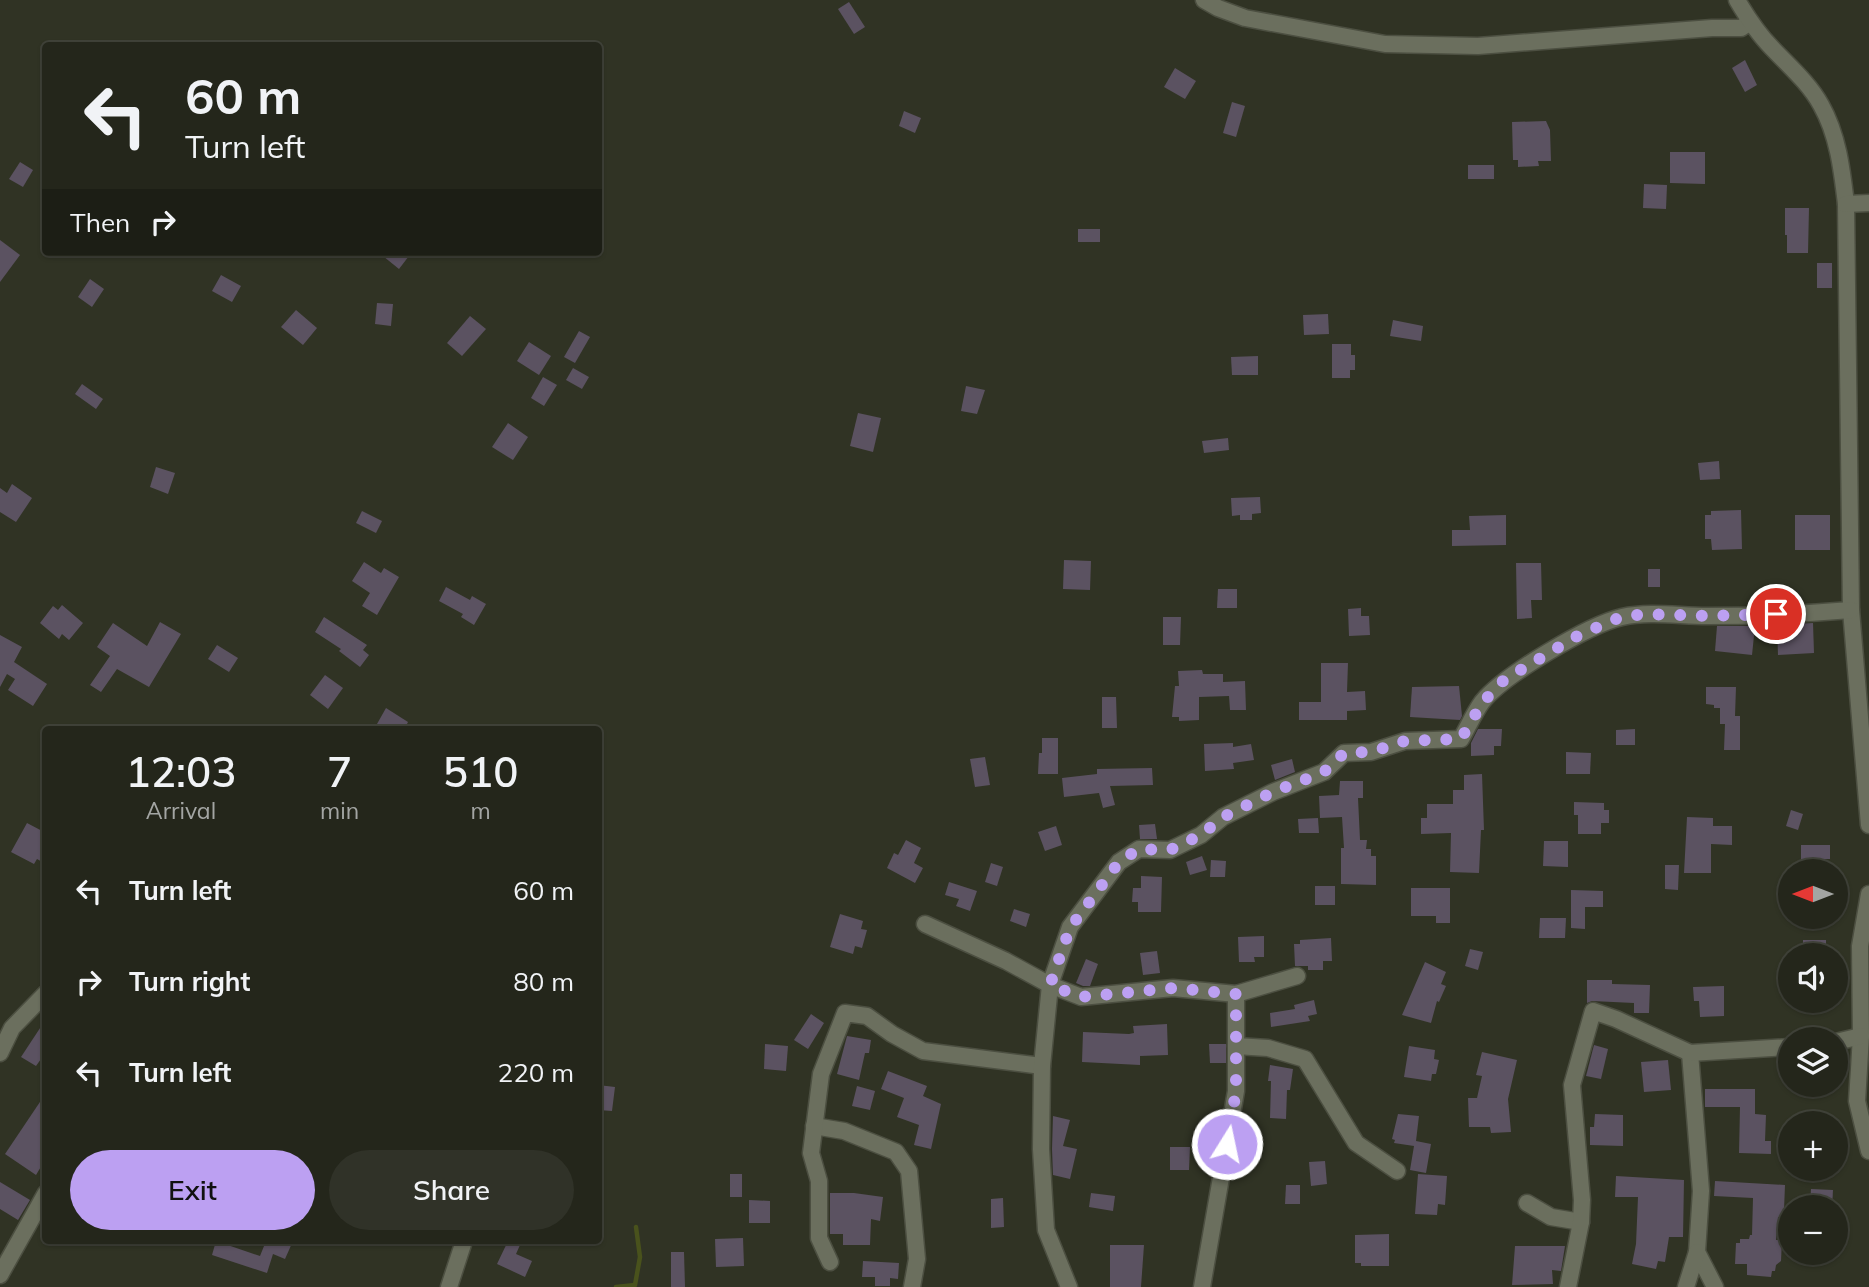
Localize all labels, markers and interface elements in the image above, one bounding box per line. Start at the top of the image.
text: 60 m [185,65,301,126]
icon: left [70,70,161,161]
text: Turn left [185,126,305,166]
icon: right [144,203,182,241]
text: Then [70,206,130,239]
pin [1746,584,1806,644]
icon: arrive [1757,595,1795,633]
text: 12:03 [126,745,236,798]
text: 7 [327,745,352,798]
text: 510 [443,745,518,798]
text: Arrival [146,796,216,825]
text: min [320,796,359,825]
text: m [470,796,491,825]
north arrow [1778,859,1848,929]
map controls [1778,859,1848,1265]
icon: left [70,872,108,910]
text: Turn left [129,874,231,907]
text: 60 m [513,874,574,907]
button: sound [1778,943,1848,1013]
icon: right [70,963,108,1001]
text: Turn right [129,965,250,998]
text: 80 m [513,965,574,998]
button: layers [1778,1027,1848,1097]
icon: left [70,1054,108,1092]
text: Turn left [129,1056,231,1089]
text: 220 m [498,1056,574,1089]
position arrow [1190,1107,1264,1181]
button: + [1778,1111,1848,1181]
button: Exit [70,1150,315,1230]
button: Share [329,1150,574,1230]
button: − [1778,1195,1848,1265]

